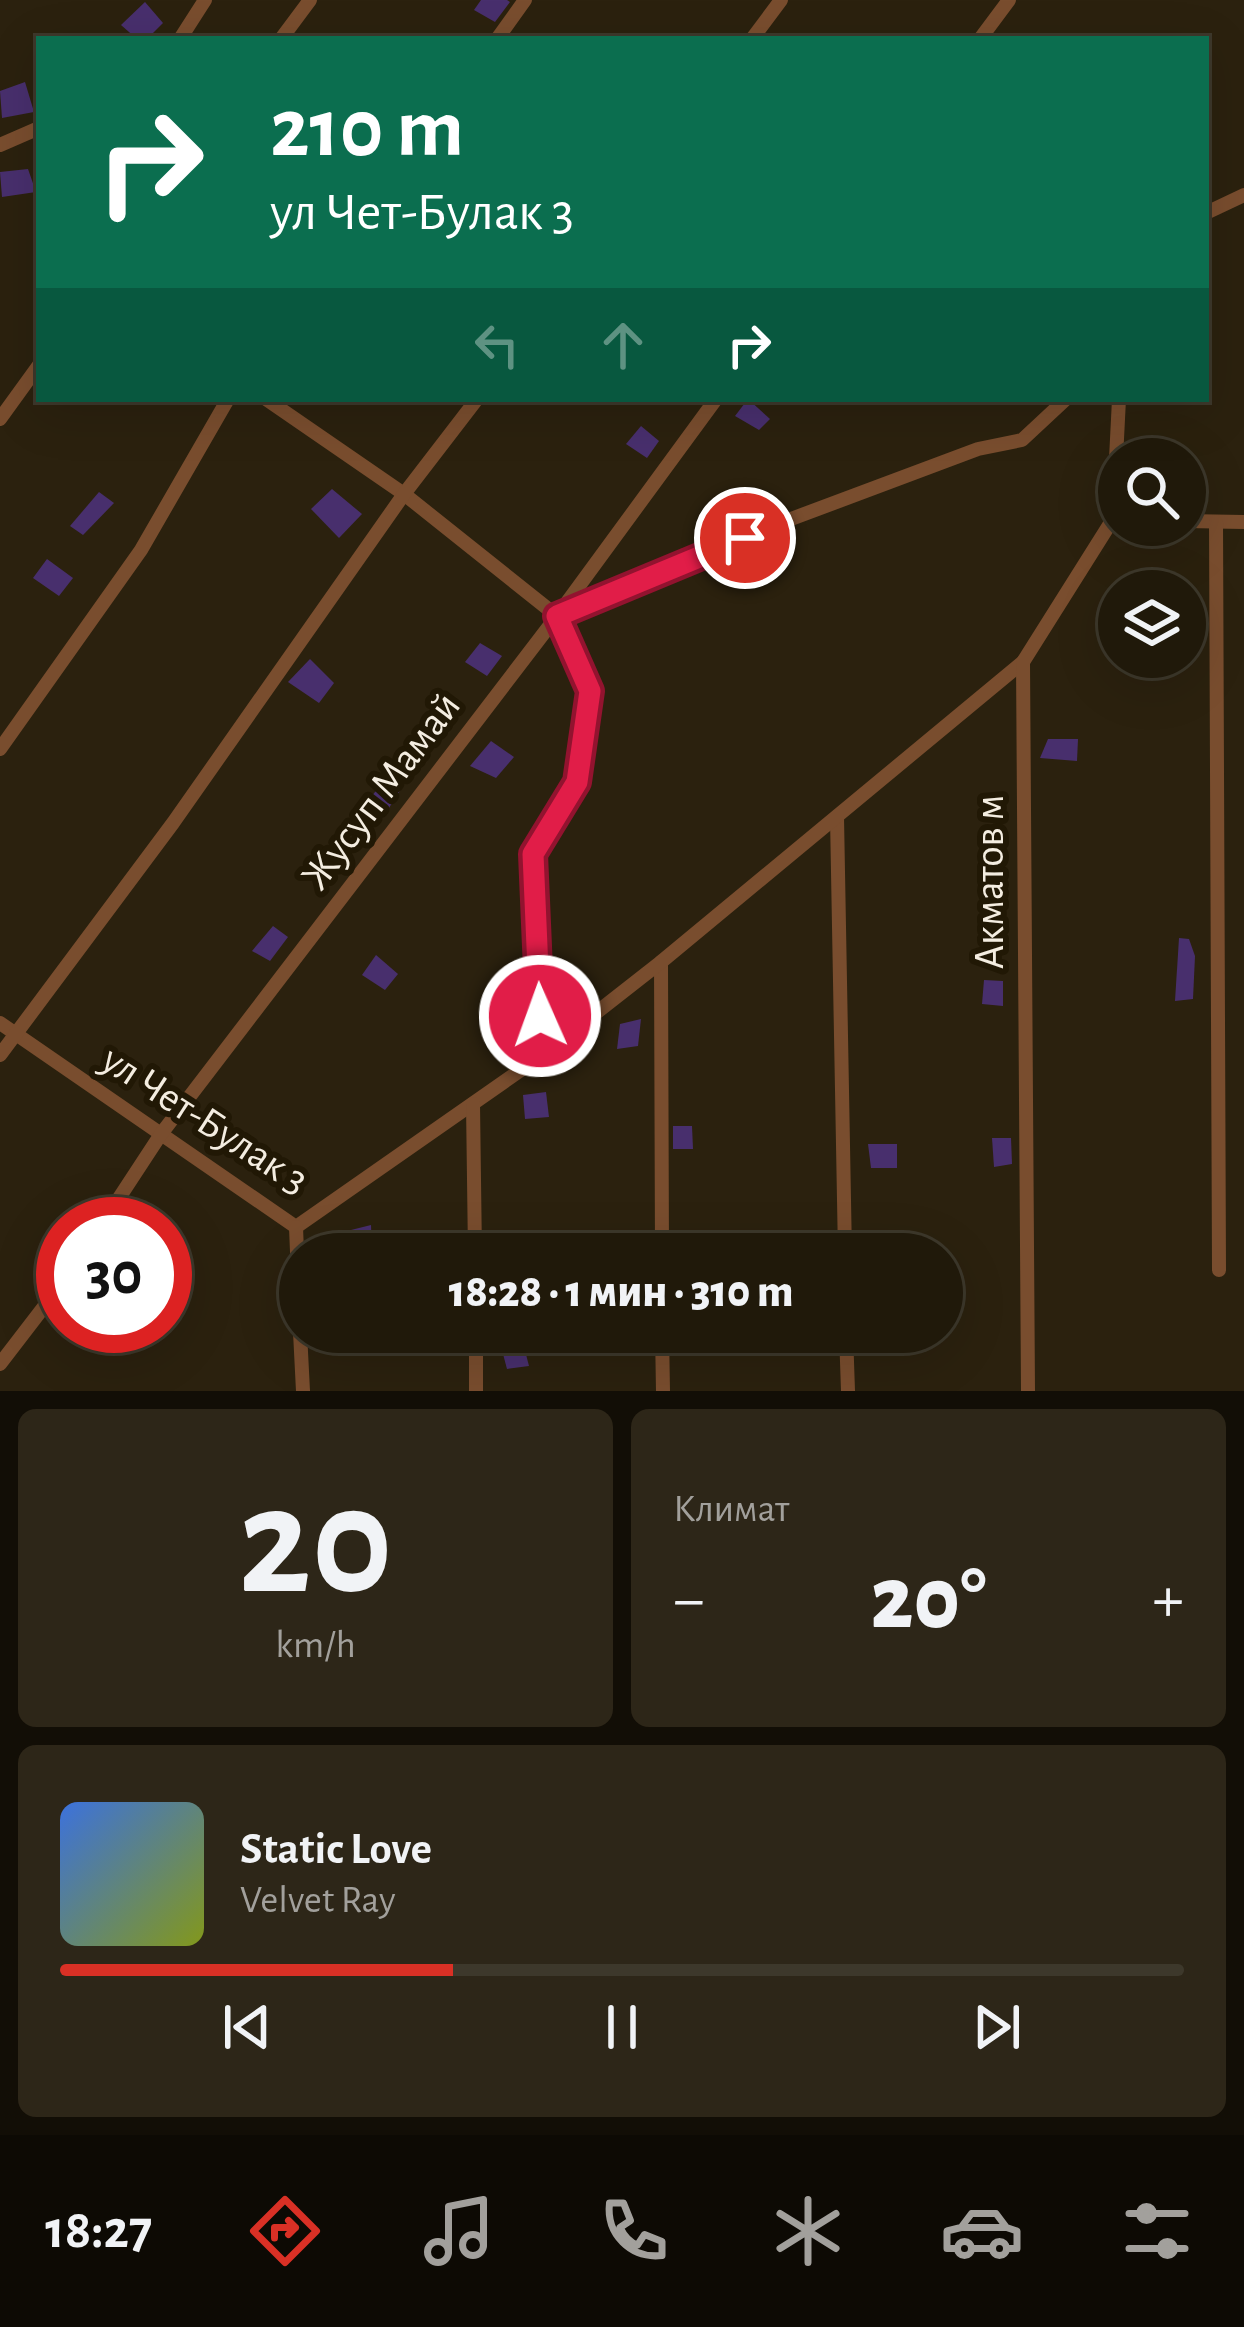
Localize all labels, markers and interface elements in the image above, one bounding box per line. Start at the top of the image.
icon: right [72,84,228,240]
text: 210 m [270,88,464,172]
text: ул Чет-Булак 3 [270,186,574,240]
icon: left [464,312,530,378]
icon: ahead [590,312,656,378]
icon: right [716,312,782,378]
map controls [1098,438,1206,678]
button: search [1098,438,1206,546]
pin [694,487,796,589]
icon: arrive [712,505,778,571]
button: layers [1098,570,1206,678]
street label: Жусуп Мамай [294,685,468,897]
street label: Акматов м [969,795,1011,969]
position arrow [477,953,603,1079]
street label: ул Чет-Булак 3 [94,1037,316,1202]
speed limit sign: 30 [36,1197,192,1353]
text: 18:28 · 1 мин · 310 m [449,1270,793,1315]
text: 20 [238,1466,393,1622]
text: Климат [673,1490,789,1529]
text: 20° [870,1555,987,1645]
text: − [673,1567,705,1633]
text: + [1152,1567,1184,1633]
text: km/h [275,1626,356,1665]
text: Static Love [240,1827,432,1872]
text: Velvet Ray [240,1881,396,1920]
icon: previous [214,1994,280,2060]
icon: pause [589,1994,655,2060]
icon: next [964,1994,1030,2060]
icon: directions [243,2189,327,2273]
icon: music [417,2189,501,2273]
icon: phone [592,2189,676,2273]
icon: climate [766,2189,850,2273]
icon: car [940,2189,1024,2273]
icon: filters [1115,2189,1199,2273]
text: 18:27 [45,2204,152,2258]

